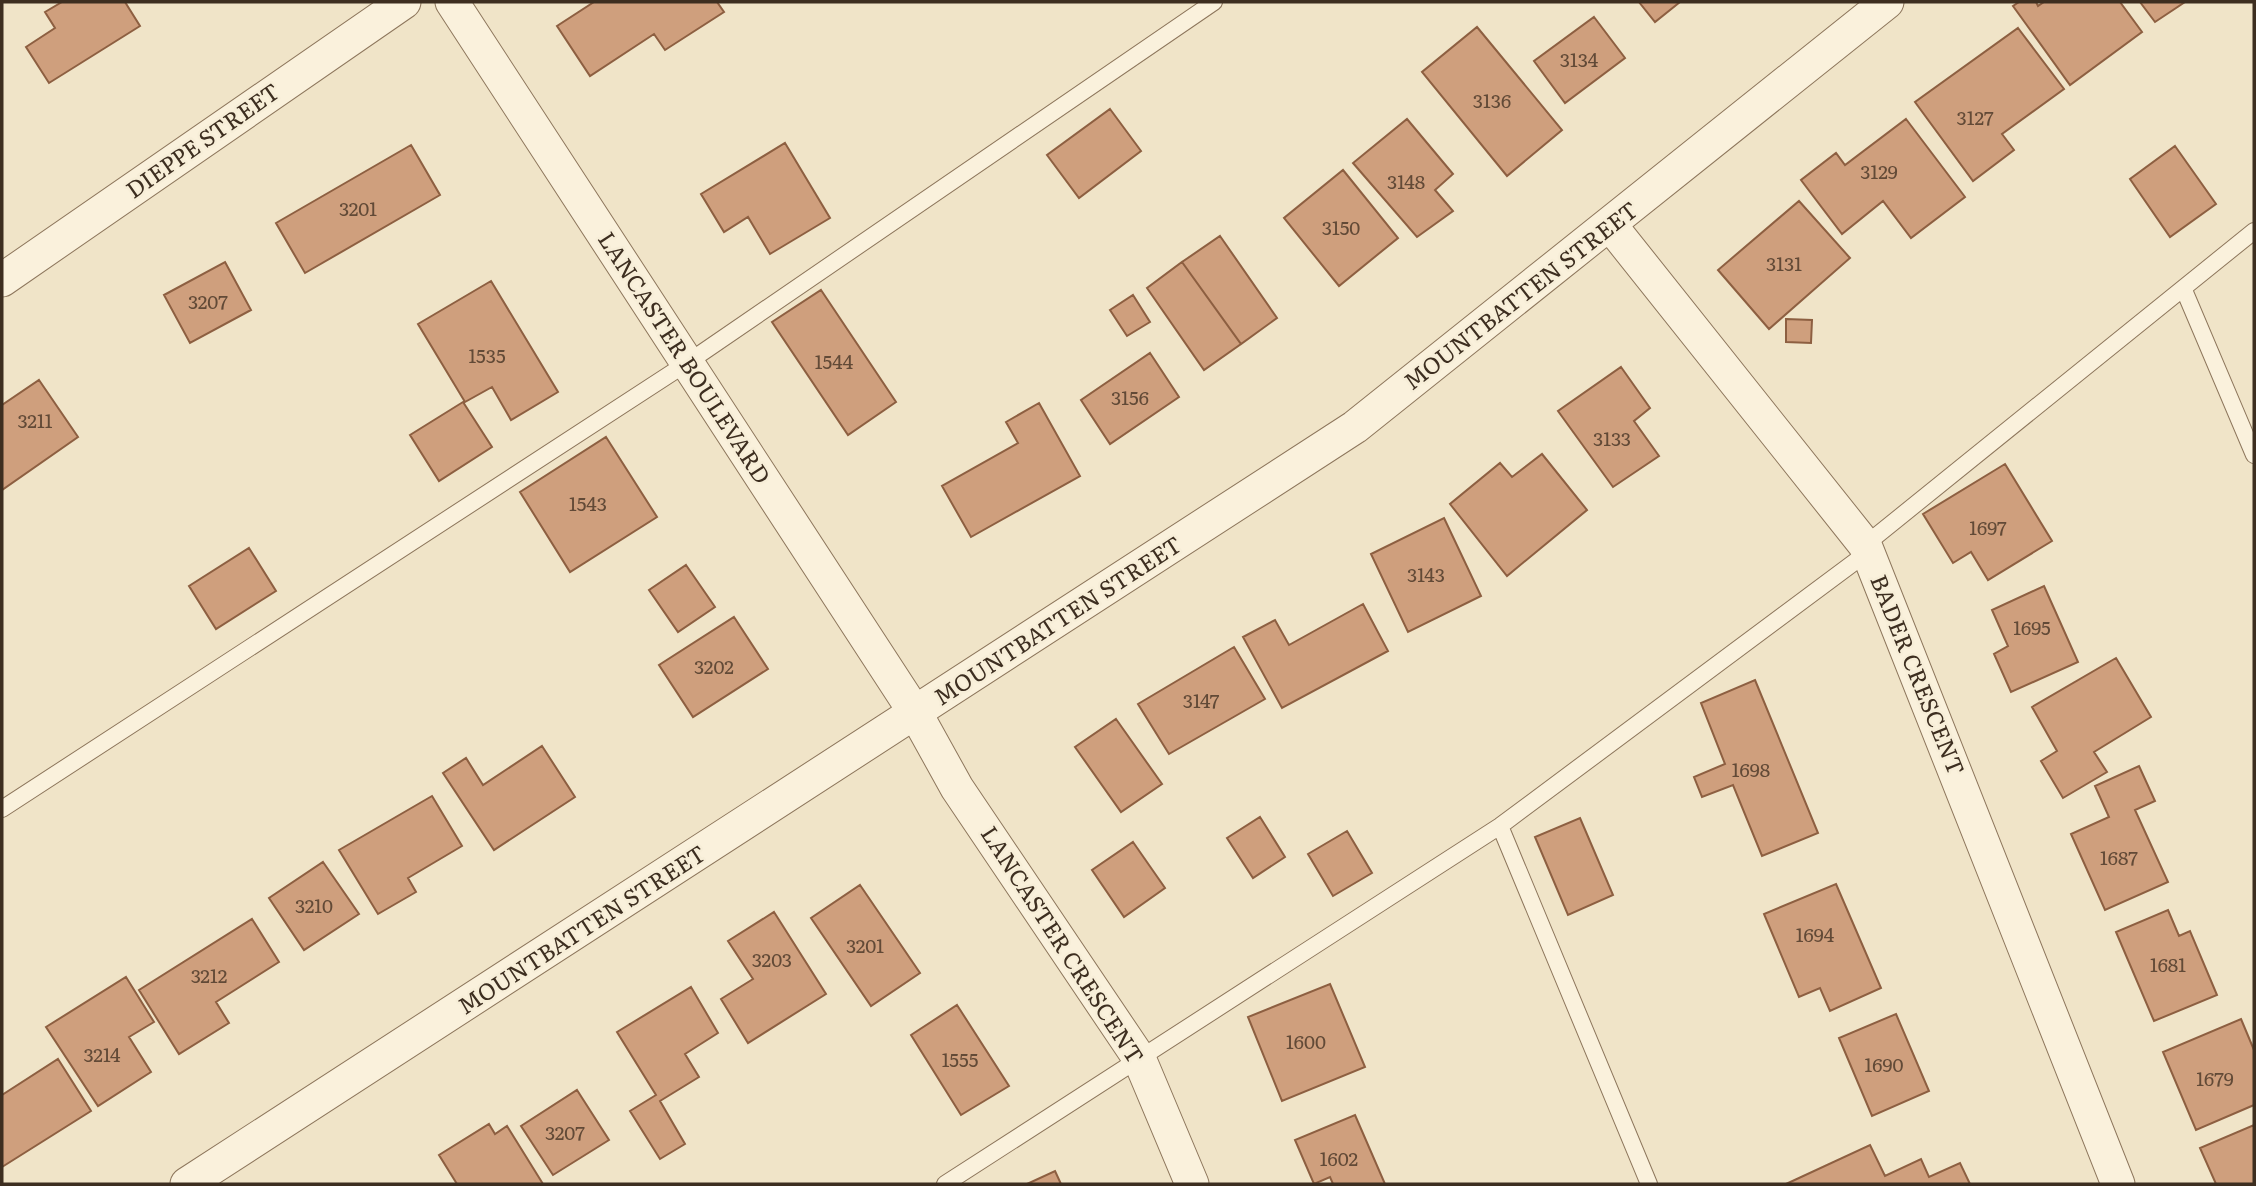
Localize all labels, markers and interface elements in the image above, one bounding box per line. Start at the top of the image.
house number: 3134 [1560,45,1599,73]
street label: DIEPPE STREET [118,73,286,205]
house number: 3136 [1473,86,1511,114]
house number: 3127 [1956,103,1994,131]
house number: 3129 [1860,157,1898,185]
house number: 3148 [1387,167,1425,195]
street label: MOUNTBATTEN STREET [1395,192,1644,397]
house number: 3201 [339,194,377,222]
house number: 3150 [1322,213,1360,241]
street label: LANCASTER BOULEVARD [591,224,780,490]
house number: 3131 [1766,249,1802,277]
house number: 3207 [188,287,228,315]
house number: 1535 [468,341,506,369]
house number: 1544 [815,347,854,375]
house number: 3156 [1111,383,1149,411]
house number: 3211 [18,406,53,434]
house number: 3133 [1593,424,1631,452]
house number: 1543 [569,489,607,517]
house number: 1697 [1969,513,2007,541]
street label: MOUNTBATTEN STREET [926,526,1187,712]
house number: 3143 [1407,560,1445,588]
street label: BADER CRESCENT [1863,569,1975,780]
house number: 1695 [2013,613,2051,641]
house number: 3202 [694,652,734,680]
house number: 3147 [1183,686,1220,714]
house number: 1698 [1732,755,1770,783]
street label: LANCASTER CRESCENT [974,818,1153,1069]
street label: MOUNTBATTEN STREET [450,835,711,1021]
house number: 1687 [2100,843,2138,871]
house number: 3210 [295,891,333,919]
house number: 1694 [1796,920,1835,948]
house number: 3201 [846,931,884,959]
house number: 3203 [752,945,792,973]
house number: 1681 [2150,950,2186,978]
house number: 3212 [191,961,227,989]
house number: 1600 [1286,1027,1326,1055]
house number: 3214 [84,1040,121,1068]
house number: 1555 [942,1045,979,1073]
house number: 1690 [1865,1050,1903,1078]
house number: 1679 [2196,1064,2234,1092]
house number: 3207 [545,1118,585,1146]
house number: 1602 [1320,1144,1358,1172]

